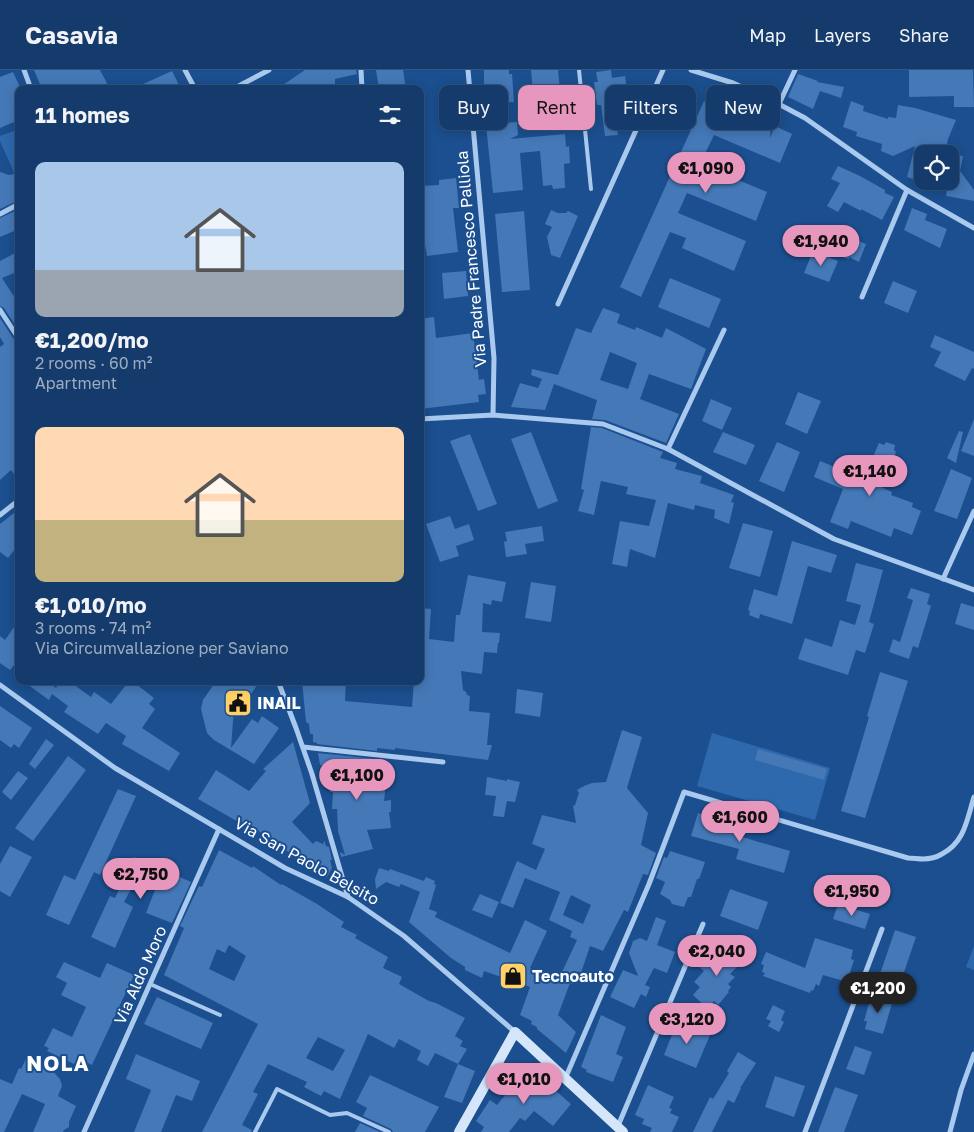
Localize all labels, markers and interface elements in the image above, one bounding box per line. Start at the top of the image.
text: Casavia [25,20,118,49]
text: Map [749,24,786,46]
text: Layers [814,24,871,46]
text: Share [899,24,949,46]
chip: Buy [439,85,508,130]
chip: Rent [518,85,595,130]
chip: Filters [605,85,696,130]
chip: New [706,85,780,130]
icon: filters [376,101,404,129]
text: 11 homes [35,102,130,128]
map controls [914,145,959,190]
button: locate [914,145,959,190]
street label: Via Padre Francesco Palliola [452,150,490,368]
pin: €1,090 [665,152,747,194]
text: €1,090 [678,158,734,178]
icon: home [175,195,265,285]
pin: €1,940 [780,224,862,267]
text: €1,940 [793,231,849,251]
text: €1,200/mo [35,327,149,353]
text: 2 rooms · 60 m² [35,353,153,373]
text: Apartment [35,373,117,393]
pin: €1,140 [829,454,911,497]
icon: home [175,460,265,550]
text: €1,140 [843,461,897,481]
text: €1,010/mo [35,592,147,618]
text: 3 rooms · 74 m² [35,618,151,638]
text: Via Circumvallazione per Saviano [35,638,289,658]
public building icon: INAIL [223,688,253,718]
place label: INAIL [257,693,301,713]
pin: €1,100 [316,758,398,801]
text: €1,100 [330,765,384,785]
pin: €1,600 [699,800,781,843]
text: €1,600 [712,807,768,827]
street label: Via San Paolo Belsito [231,813,383,909]
pin: €2,750 [100,858,182,900]
text: €2,750 [113,864,169,884]
pin: €1,950 [811,874,893,917]
text: €1,950 [825,881,879,901]
street label: Via Aldo Moro [109,923,171,1027]
pin: €2,040 [676,934,758,977]
text: €2,040 [689,941,745,961]
shop icon: Tecnoauto [498,961,528,991]
place label: Tecnoauto [532,966,614,986]
pin: €1,200 [837,972,919,1014]
text: €1,200 [850,978,906,998]
pin: €3,120 [646,1002,728,1045]
text: €3,120 [660,1009,714,1029]
district label: NOLA [26,1050,90,1076]
pin: €1,010 [483,1062,565,1105]
text: €1,010 [497,1069,551,1089]

